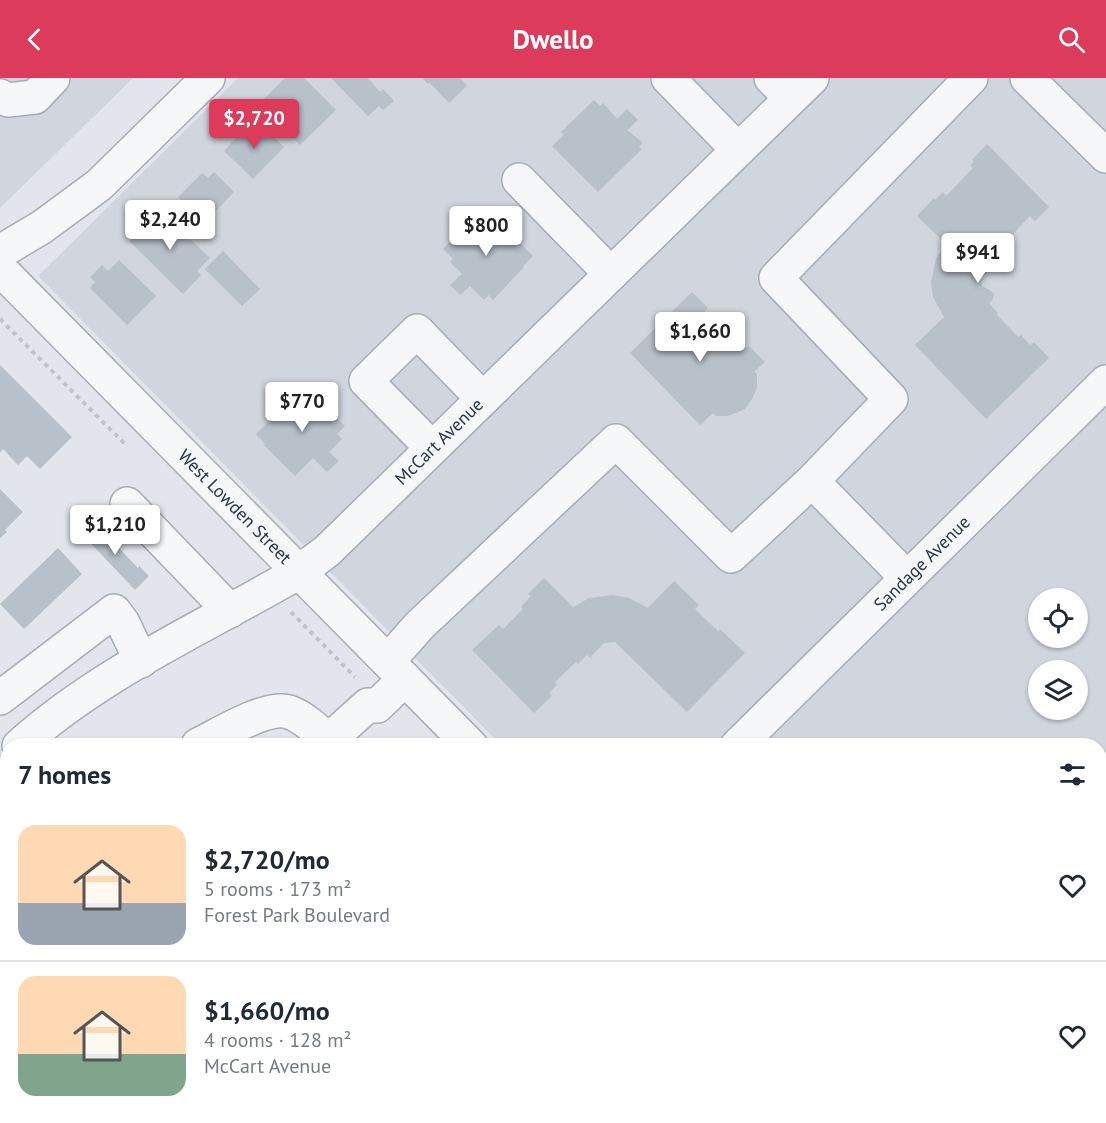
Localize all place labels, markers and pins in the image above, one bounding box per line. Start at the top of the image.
pin: $2,720 [205,99,303,150]
pin: $2,240 [121,200,219,251]
pin: $800 [450,206,522,257]
pin: $941 [942,233,1014,284]
pin: $1,660 [651,312,749,363]
pin: $770 [266,382,338,433]
pin: $1,210 [66,505,164,556]

